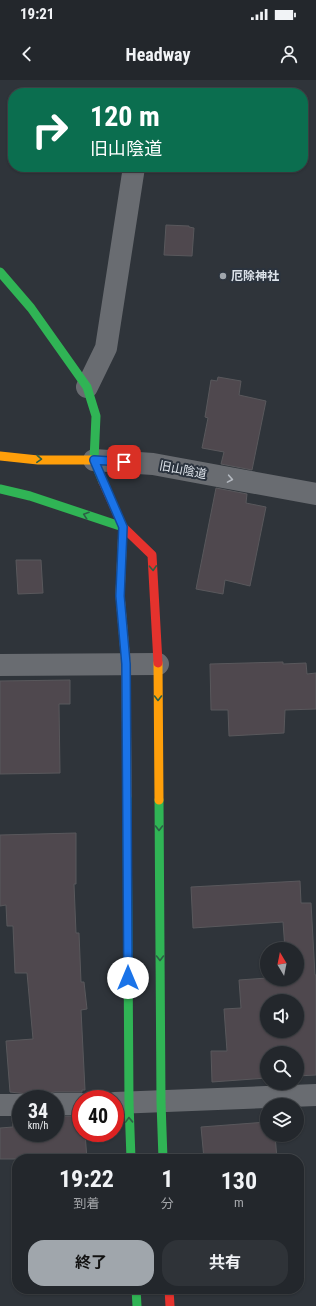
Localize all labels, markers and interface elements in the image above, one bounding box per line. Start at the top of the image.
text: 19:21 [20,5,54,23]
icon: back [16,43,38,65]
icon: person [278,43,300,65]
text: Headway [126,44,190,65]
text: 120 m [90,100,160,133]
icon: right [24,104,76,156]
text: 旧山陰道 [90,138,162,159]
place label: 厄除神社 [231,269,279,283]
marker: 厄除神社 [218,271,228,281]
pin [107,445,141,479]
icon: arrive [113,451,135,473]
one-way arrow [36,455,42,464]
street label: 旧山陰道 [158,459,208,481]
one-way arrow [226,474,233,483]
one-way arrow [82,511,89,519]
one-way arrow [148,565,157,571]
one-way arrow [154,695,162,701]
one-way arrow [155,825,163,831]
north arrow [260,942,304,986]
map controls [260,942,304,1142]
one-way arrow [156,955,164,961]
position arrow [107,957,149,999]
button: sound [260,994,304,1038]
button: search [260,1046,304,1090]
speed limit sign: 40 [72,1090,124,1142]
button: layers [260,1098,304,1142]
text: 34 [28,1099,48,1123]
one-way arrow [125,1117,133,1123]
text: km/h [28,1120,48,1131]
text: 19:22 [59,1165,114,1193]
text: 1 [161,1165,173,1193]
text: 130 [221,1167,257,1195]
text: m [234,1195,244,1210]
text: 到着 [73,1196,99,1211]
text: 分 [161,1196,174,1211]
button: 終了 [28,1240,154,1286]
button: 共有 [162,1240,288,1286]

